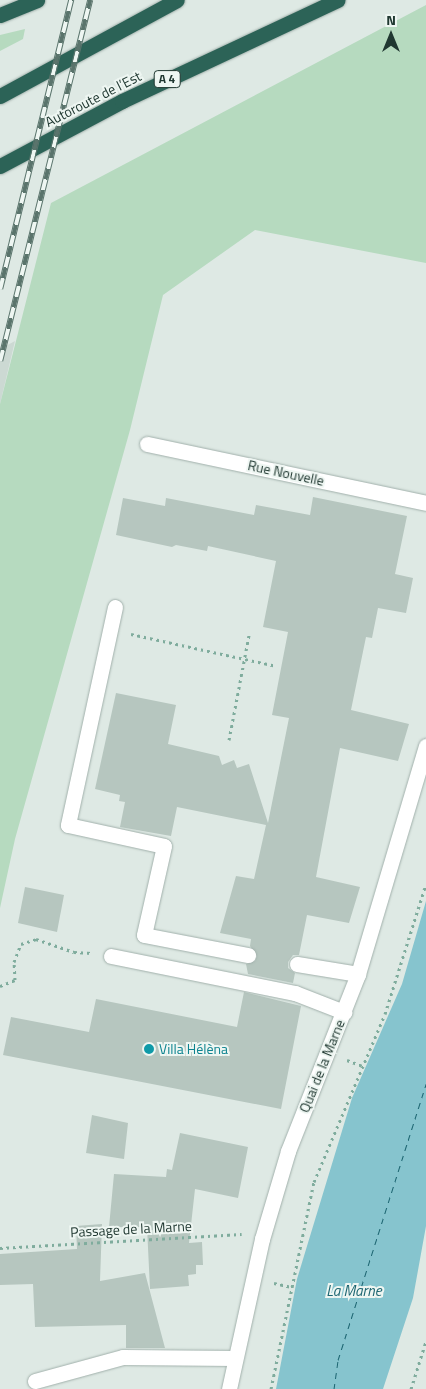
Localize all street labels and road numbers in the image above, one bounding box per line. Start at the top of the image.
street label: Autoroute de l’Est [42,68,144,130]
road number: A 4 [153,70,181,88]
street label: Rue Nouvelle [246,457,326,489]
street label: Quai de la Marne [296,1017,348,1115]
street label: Passage de la Marne [70,1217,192,1241]

